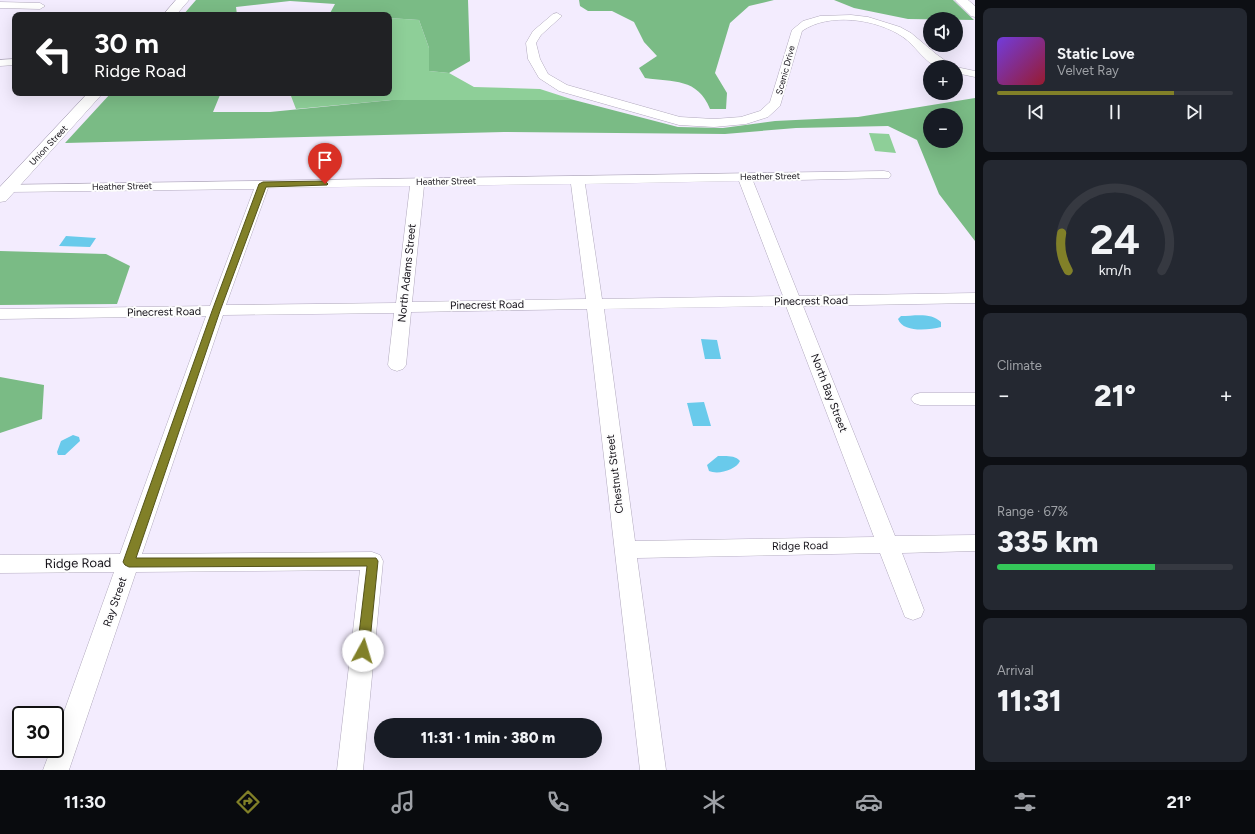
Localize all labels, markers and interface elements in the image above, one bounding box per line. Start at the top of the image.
map controls [923,12,963,148]
button: sound [923,12,963,52]
text: 30 m [94,26,159,60]
icon: left [28,28,80,80]
street label: Scenic Drive [773,44,797,96]
text: Static Love [1057,45,1135,63]
text: Ridge Road [94,60,186,82]
button: + [923,60,963,100]
text: Velvet Ray [1057,63,1119,78]
icon: previous [1025,101,1047,123]
icon: pause [1104,101,1126,123]
icon: next [1183,101,1205,123]
button: − [923,108,963,148]
street label: Union Street [27,122,70,167]
pin [308,143,342,184]
icon: arrive [314,149,336,171]
street label: Heather Street [740,170,801,182]
street label: Heather Street [416,175,477,187]
street label: Heather Street [92,180,153,192]
text: 24 [1090,213,1140,263]
street label: North Adams Street [395,223,419,323]
text: km/h [1099,260,1131,278]
street label: Pinecrest Road [774,294,848,308]
street label: Pinecrest Road [450,298,524,312]
street label: Pinecrest Road [127,305,201,319]
street label: North Bay Street [808,352,850,434]
text: Climate [997,358,1042,373]
text: 21° [1094,377,1136,414]
text: − [997,382,1011,409]
text: + [1219,382,1233,409]
street label: Chestnut Street [604,434,626,514]
text: Range · 67% [997,504,1068,519]
text: 335 km [997,523,1099,560]
street label: Ridge Road [772,539,828,553]
street label: Ridge Road [45,555,111,571]
street label: Ray Street [100,575,130,629]
position arrow [342,630,384,672]
text: Arrival [997,663,1034,678]
text: 11:31 [997,682,1062,719]
speed limit sign: 30 [12,706,64,758]
text: 11:31 · 1 min · 380 m [421,729,555,747]
icon: directions [234,788,262,816]
icon: music [389,788,417,816]
icon: phone [544,788,572,816]
icon: climate [700,788,728,816]
icon: car [855,788,883,816]
icon: filters [1011,788,1039,816]
text: 11:30 [64,791,106,813]
text: 21° [1166,791,1191,813]

